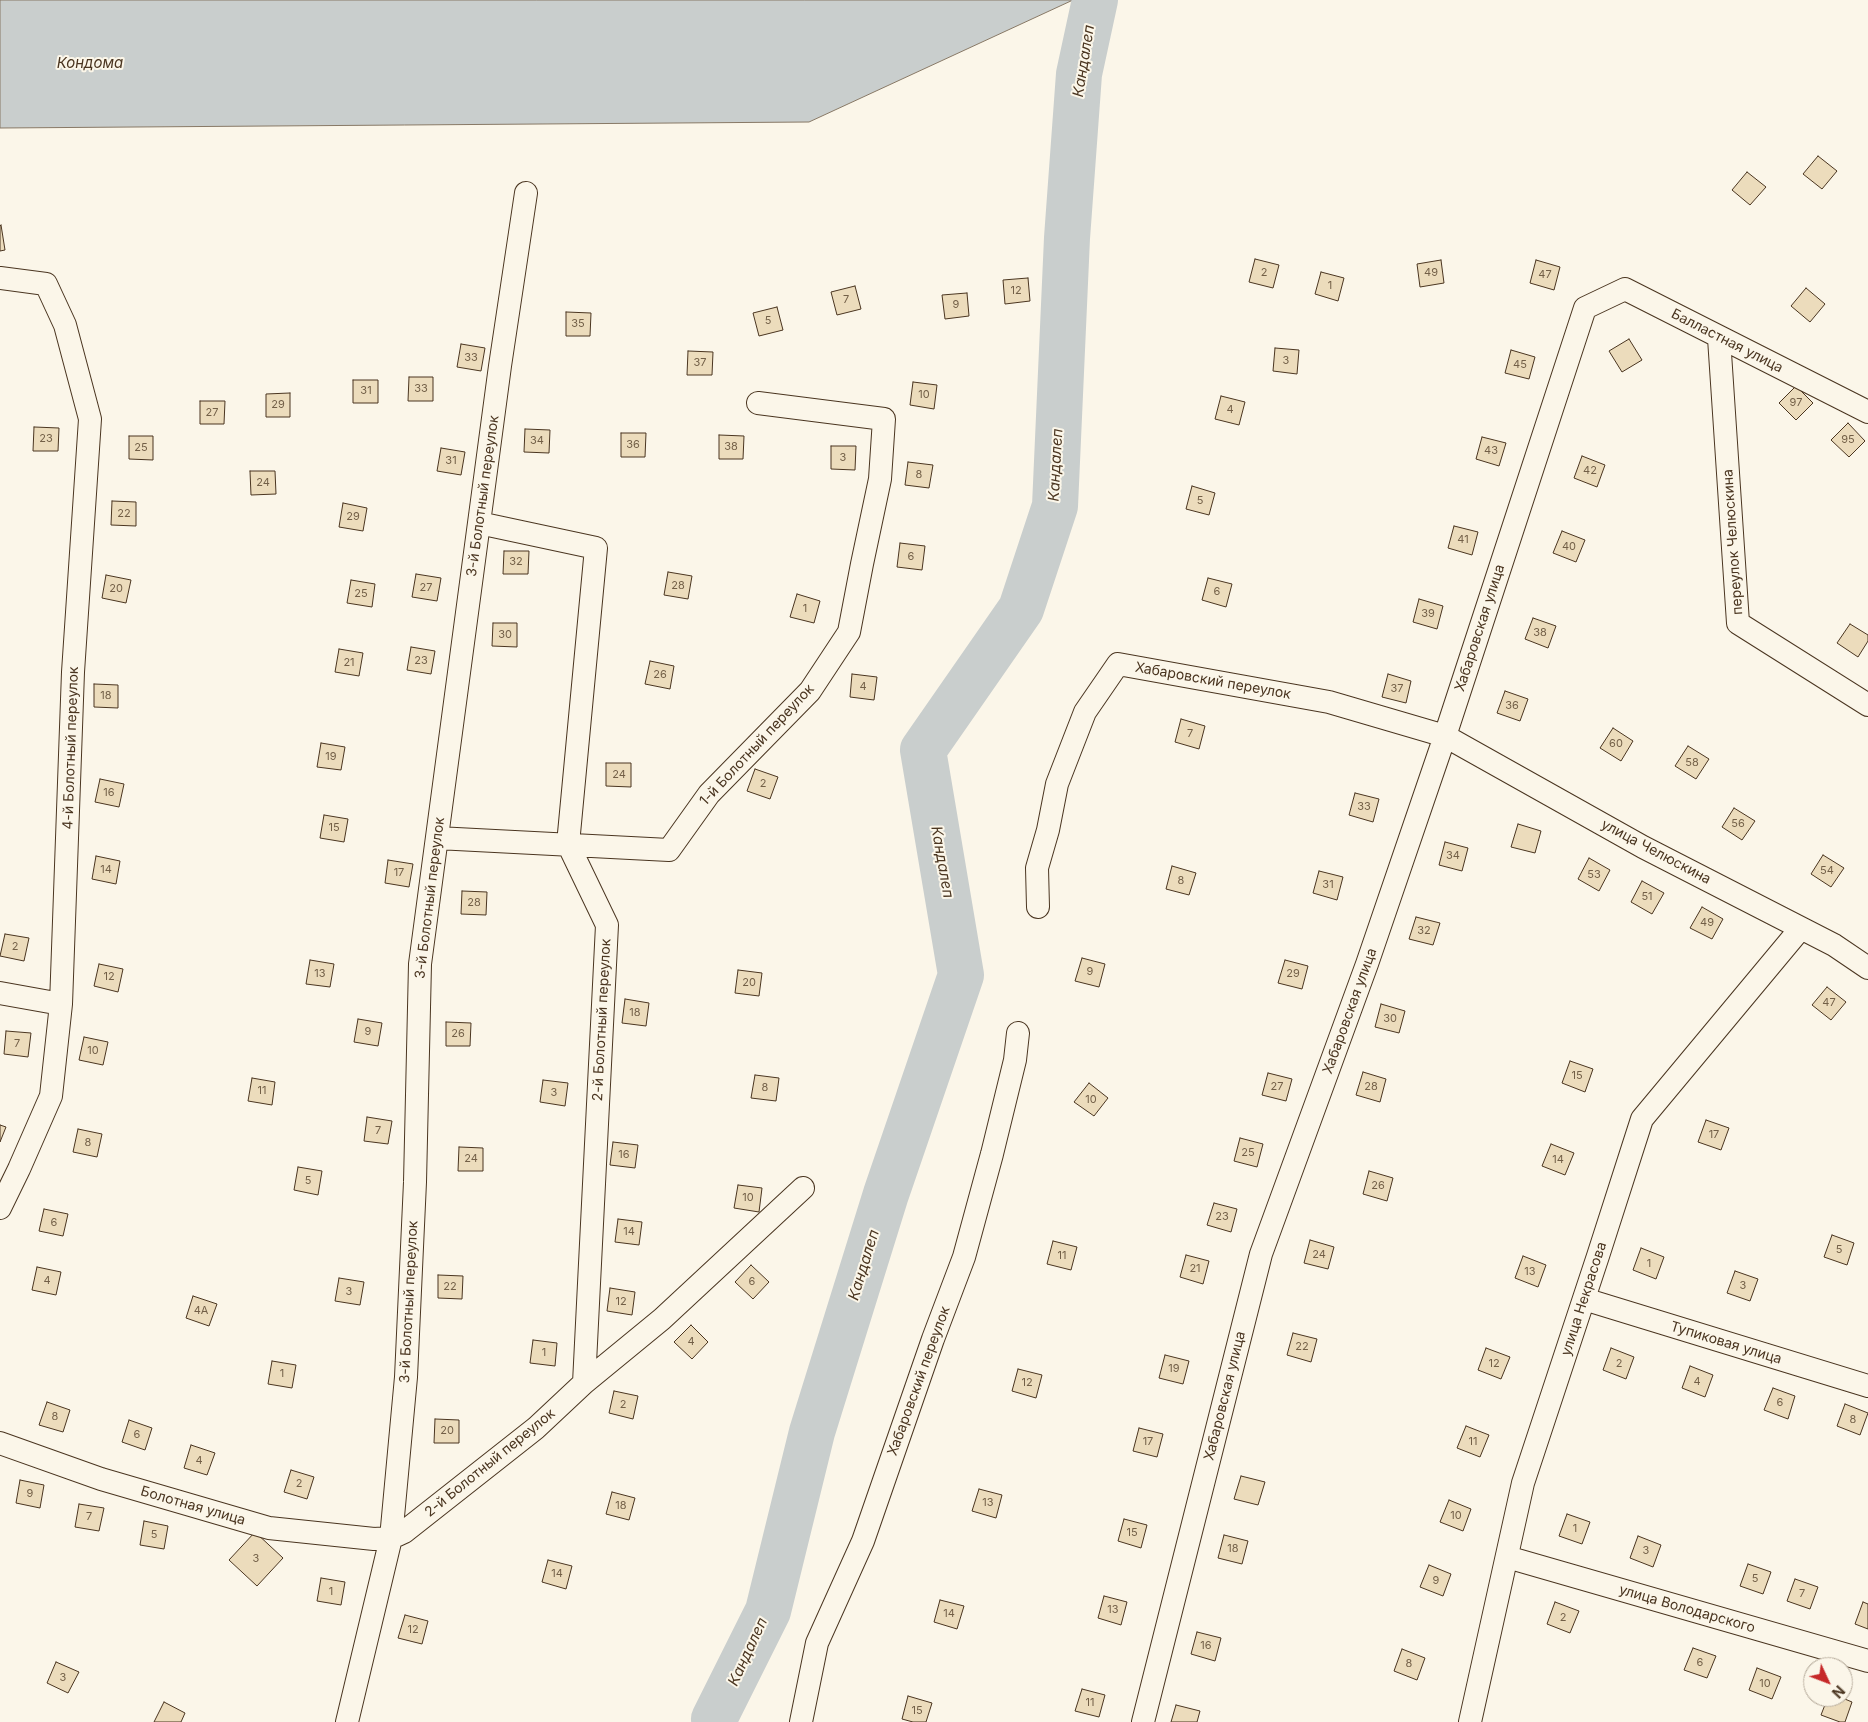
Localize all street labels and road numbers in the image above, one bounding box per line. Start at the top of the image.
street label: Балластная улица [1668,306,1786,376]
street label: 3-й Болотный переулок [463,414,503,578]
street label: переулок Челюскина [1720,469,1746,615]
street label: Хабаровская улица [1452,562,1508,694]
street label: Хабаровский переулок [1134,659,1292,703]
street label: 4-й Болотный переулок [60,666,82,830]
street label: 1-й Болотный переулок [696,681,818,809]
street label: 3-й Болотный переулок [412,816,448,980]
street label: улица Челюскина [1598,816,1714,888]
street label: 2-й Болотный переулок [589,938,615,1102]
street label: Хабаровская улица [1319,946,1381,1076]
street label: 3-й Болотный переулок [396,1220,422,1384]
street label: улица Некрасова [1558,1240,1610,1358]
street label: Хабаровский переулок [884,1304,954,1458]
street label: Тупиковая улица [1668,1318,1784,1368]
street label: Хабаровская улица [1201,1330,1249,1462]
street label: 2-й Болотный переулок [421,1405,559,1521]
street label: Болотная улица [139,1483,247,1529]
street label: улица Володарского [1617,1582,1757,1636]

